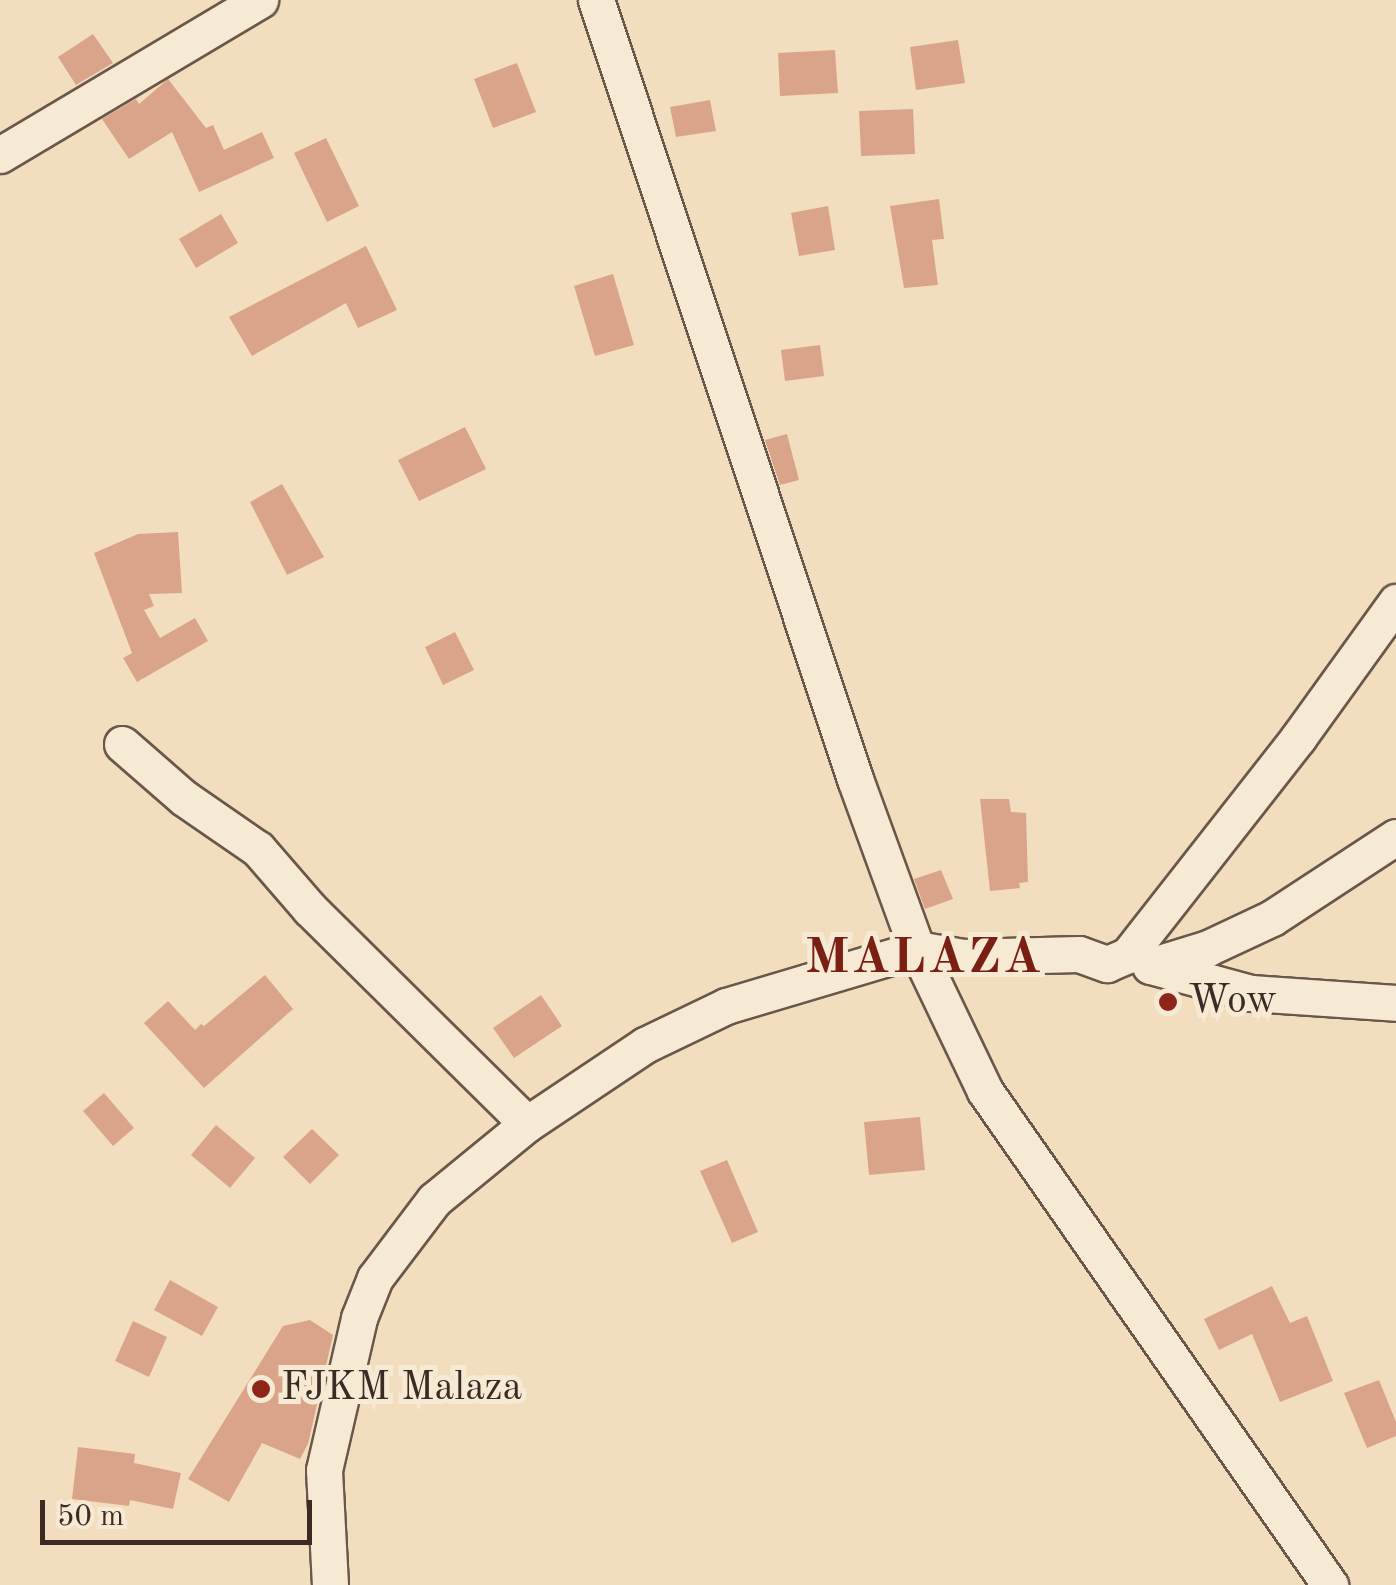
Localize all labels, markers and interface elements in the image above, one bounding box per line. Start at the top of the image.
district label: MALAZA [805,930,1043,990]
place label: Wow [1188,978,1277,1026]
marker: Wow [1157,991,1179,1013]
place label: FJKM Malaza [281,1365,522,1413]
marker: FJKM Malaza [250,1378,272,1400]
scale bar [45,1480,318,1542]
text: 50 m [57,1502,124,1532]

